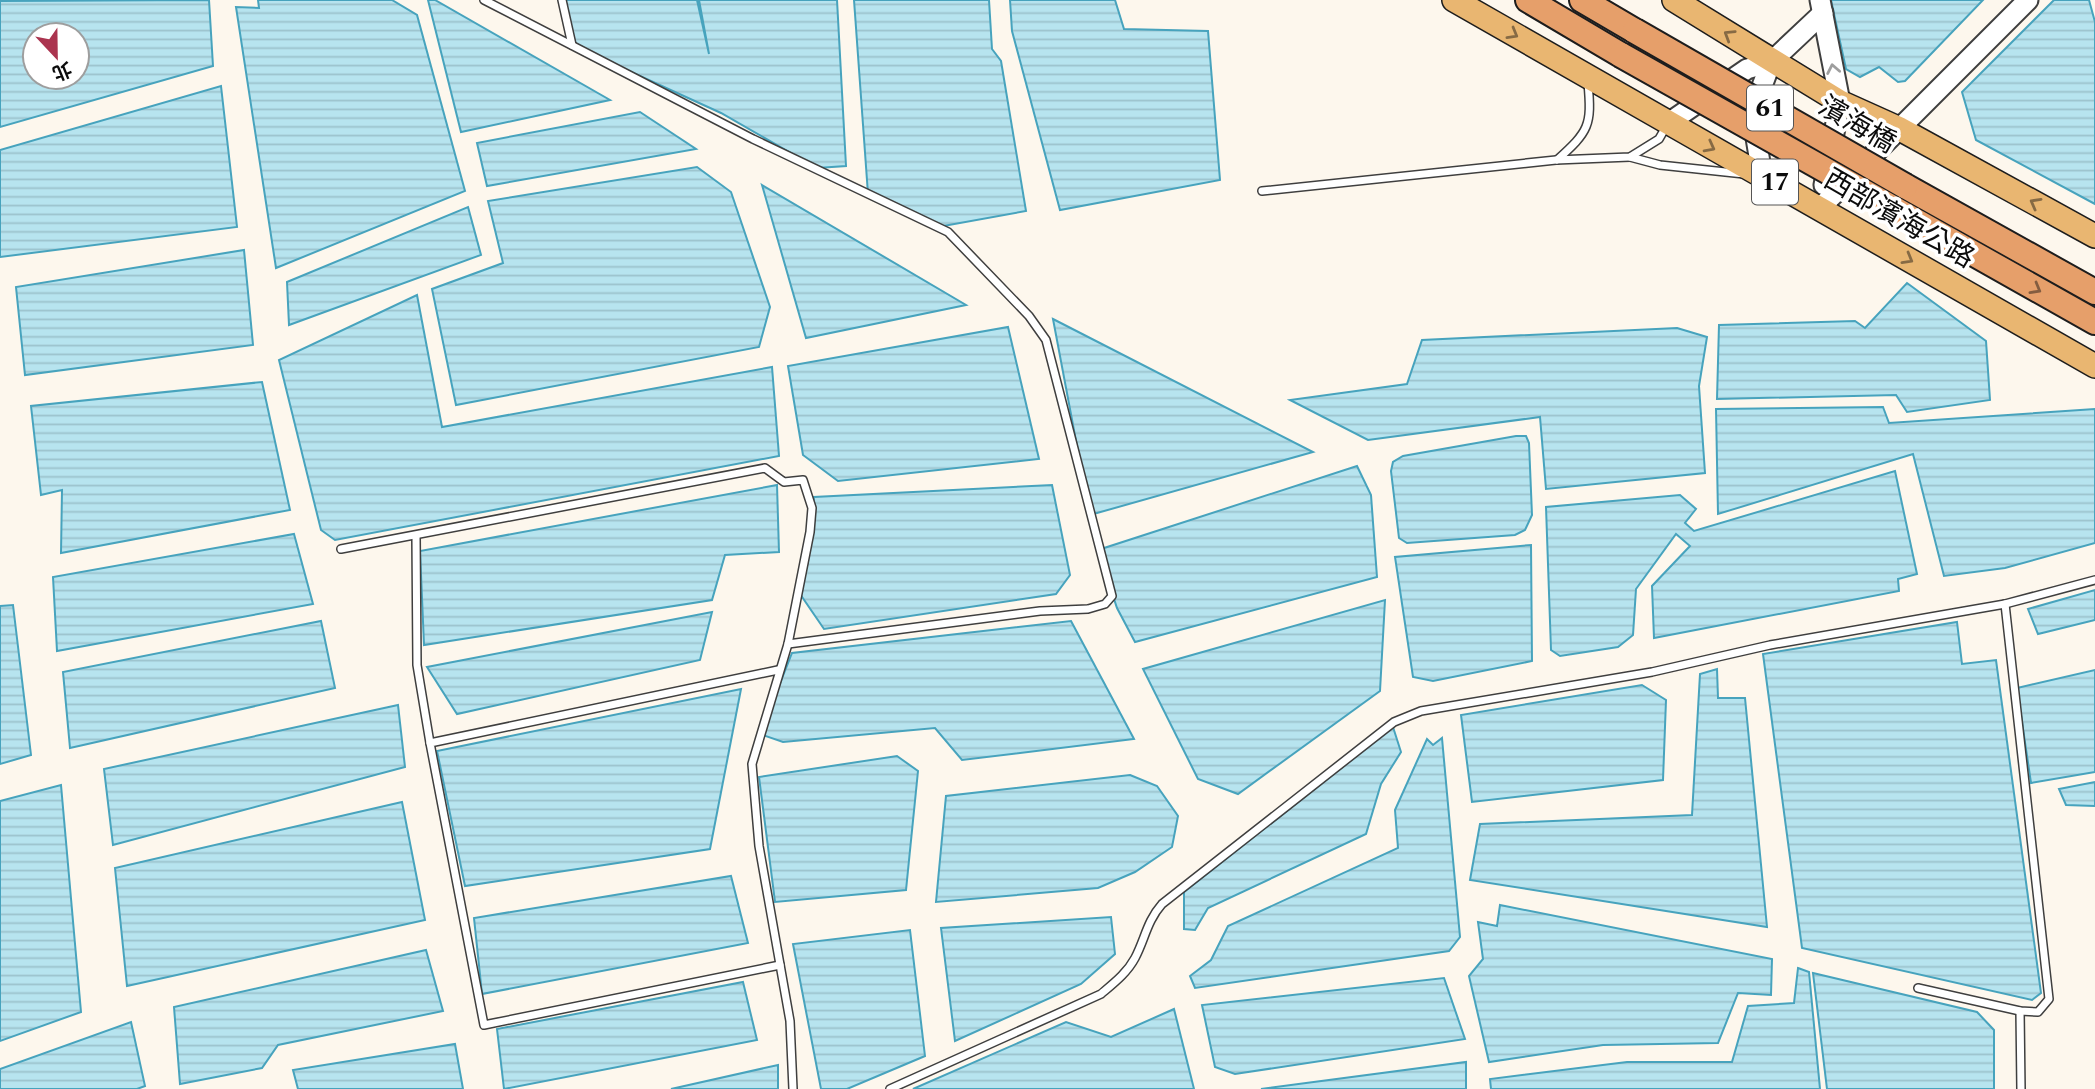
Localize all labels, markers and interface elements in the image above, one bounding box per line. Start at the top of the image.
north arrow [21,21,91,91]
one-way arrow [1506,26,1518,39]
one-way arrow [1723,30,1736,43]
text: 北 [48,53,76,87]
one-way arrow [1827,63,1842,75]
street label: 濱海橋 [1810,85,1904,165]
road number: 61 [1747,86,1793,130]
one-way arrow [1703,139,1715,153]
street label: 西部濱海公路 [1815,158,1983,280]
road number: 17 [1752,160,1798,204]
one-way arrow [2030,198,2042,211]
one-way arrow [1901,251,1914,264]
one-way arrow [2028,281,2041,294]

